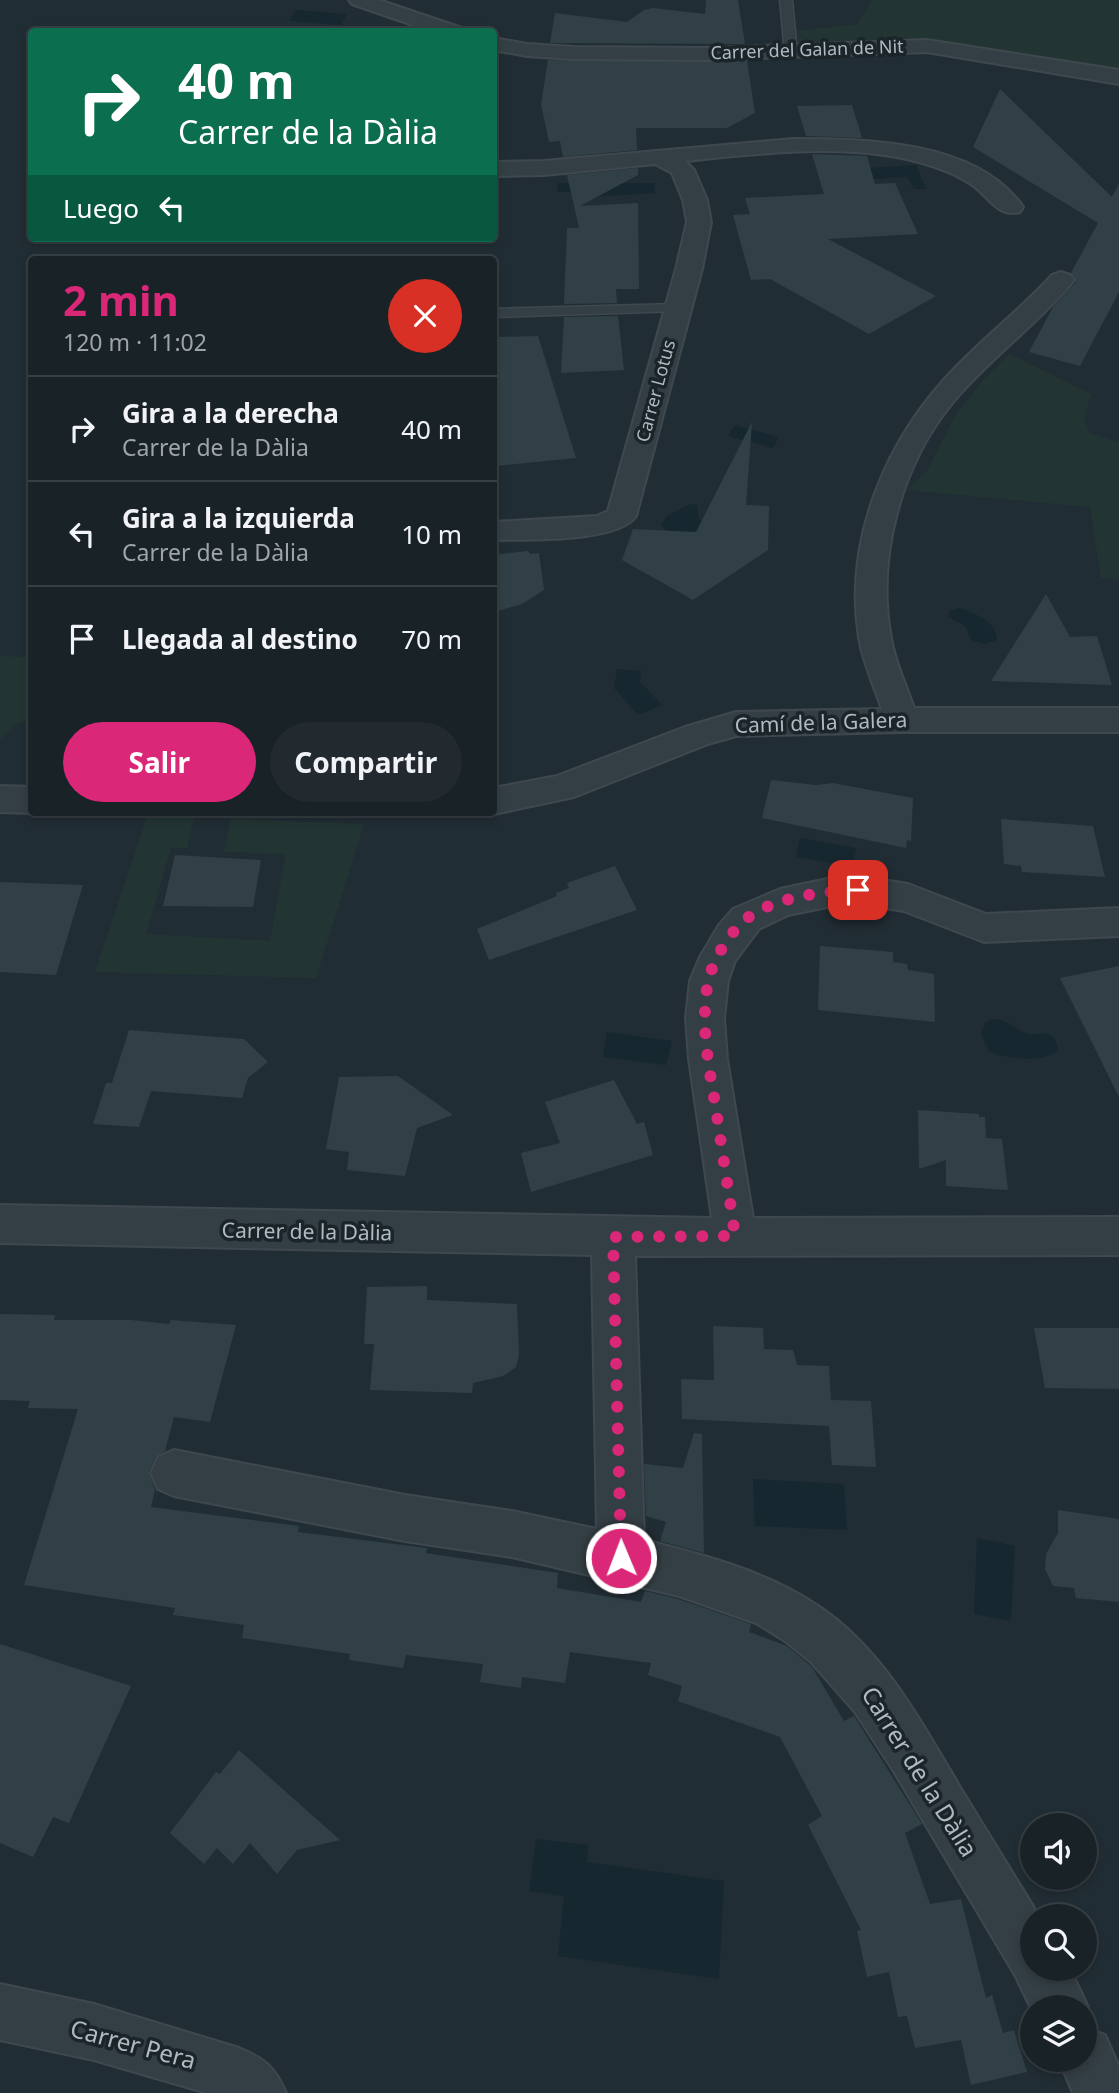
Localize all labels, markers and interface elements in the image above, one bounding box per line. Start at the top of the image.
street label: Carrer del Galan de Nit [710,34,904,64]
text: 40 m [178,47,295,113]
icon: right [63,56,154,147]
text: Carrer de la Dàlia [178,110,438,153]
icon: left [153,189,191,227]
text: Luego [63,190,139,226]
text: 2 min [63,271,179,328]
button: close [388,279,462,353]
text: 120 m · 11:02 [63,326,207,358]
street label: Carrer Lotus [630,337,680,444]
text: Gira a la derecha [122,395,339,431]
icon: right [63,410,101,448]
text: 40 m [401,411,462,447]
text: Carrer de la Dàlia [122,431,309,463]
text: Gira a la izquierda [122,500,355,536]
icon: left [63,515,101,553]
text: 10 m [401,516,462,552]
text: Carrer de la Dàlia [122,536,309,568]
icon: arrive [63,620,101,658]
text: Llegada al destino [122,621,358,657]
text: 70 m [401,621,462,657]
street label: Camí de la Galera [734,705,908,739]
button: Salir [63,722,256,802]
button: Compartir [270,722,462,802]
pin [828,860,888,920]
icon: arrive [839,871,877,909]
street label: Carrer de la Dàlia [222,1216,393,1246]
position arrow [584,1521,658,1595]
street label: Carrer de la Dàlia [855,1680,986,1863]
map controls [1020,1813,1097,2072]
button: sound [1020,1813,1097,1890]
button: search [1020,1904,1097,1981]
button: layers [1020,1995,1097,2072]
street label: Carrer Pera [67,2011,200,2076]

